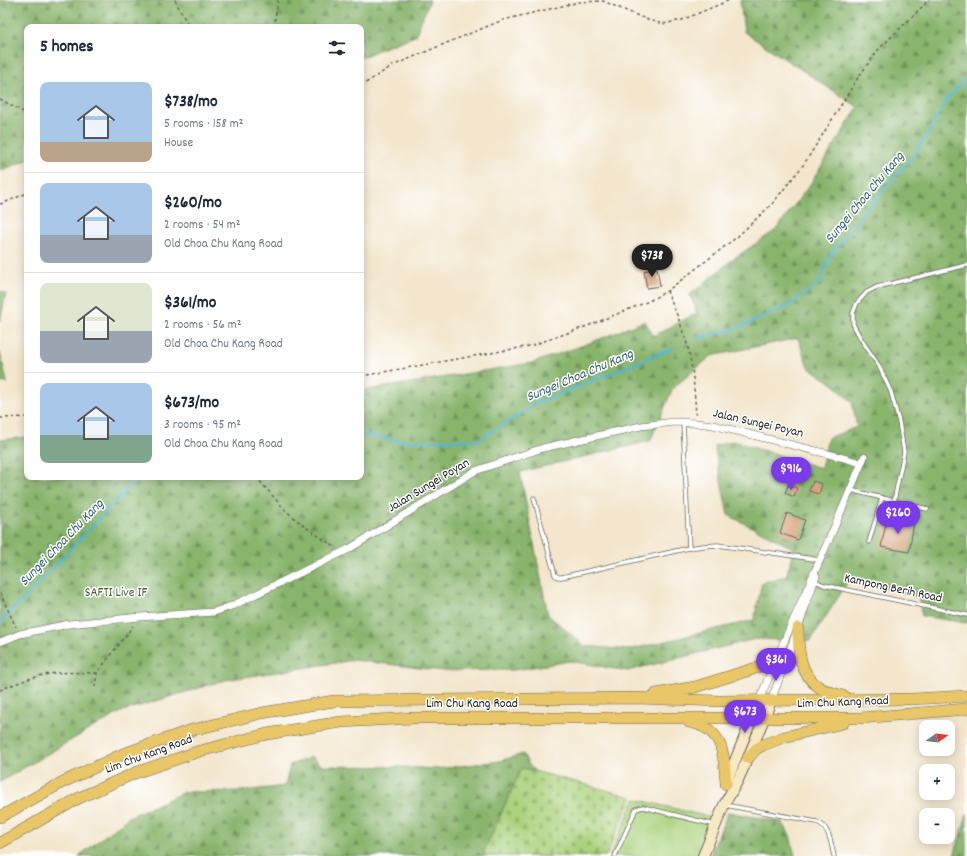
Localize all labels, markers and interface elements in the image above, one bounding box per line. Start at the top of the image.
text: 5 homes [40,36,93,60]
icon: filters [326,37,348,59]
text: $738/mo [164,91,218,115]
icon: home [72,98,120,146]
text: 5 rooms · 158 m² [164,115,243,134]
text: House [164,134,193,153]
water label: Sungei Choa Chu Kang [821,147,910,248]
text: $260/mo [164,192,222,216]
icon: home [72,199,120,247]
text: 2 rooms · 54 m² [164,216,240,235]
text: Old Choa Chu Kang Road [164,235,283,254]
pin: $738 [628,244,676,278]
text: $738 [641,247,663,266]
text: $361/mo [164,292,216,316]
icon: home [72,299,120,347]
text: 2 rooms · 56 m² [164,316,241,335]
text: Old Choa Chu Kang Road [164,335,283,354]
water label: Sungei Choa Chu Kang [523,344,637,408]
text: $673/mo [164,392,219,416]
icon: home [72,399,120,447]
street label: Jalan Sungei Poyan [711,404,805,444]
text: 3 rooms · 95 m² [164,416,241,435]
text: Old Choa Chu Kang Road [164,435,283,454]
street label: Jalan Sungei Poyan [385,454,473,518]
pin: $916 [767,457,815,491]
text: $916 [780,460,802,479]
water label: Sungei Choa Chu Kang [15,494,109,591]
pin: $260 [874,501,922,535]
text: $260 [885,504,911,523]
street label: Kampong Berih Road [842,569,944,609]
park label: SAFTI Live IF [85,584,147,603]
pin: $361 [752,648,800,682]
text: $361 [765,651,787,670]
street label: Lim Chu Kang Road [797,692,889,714]
street label: Lim Chu Kang Road [426,695,518,714]
pin: $673 [721,700,769,734]
text: $673 [733,703,757,722]
north arrow [919,720,955,756]
map controls [919,720,955,844]
street label: Lim Chu Kang Road [103,730,195,780]
button: + [919,764,955,800]
button: − [919,808,955,844]

